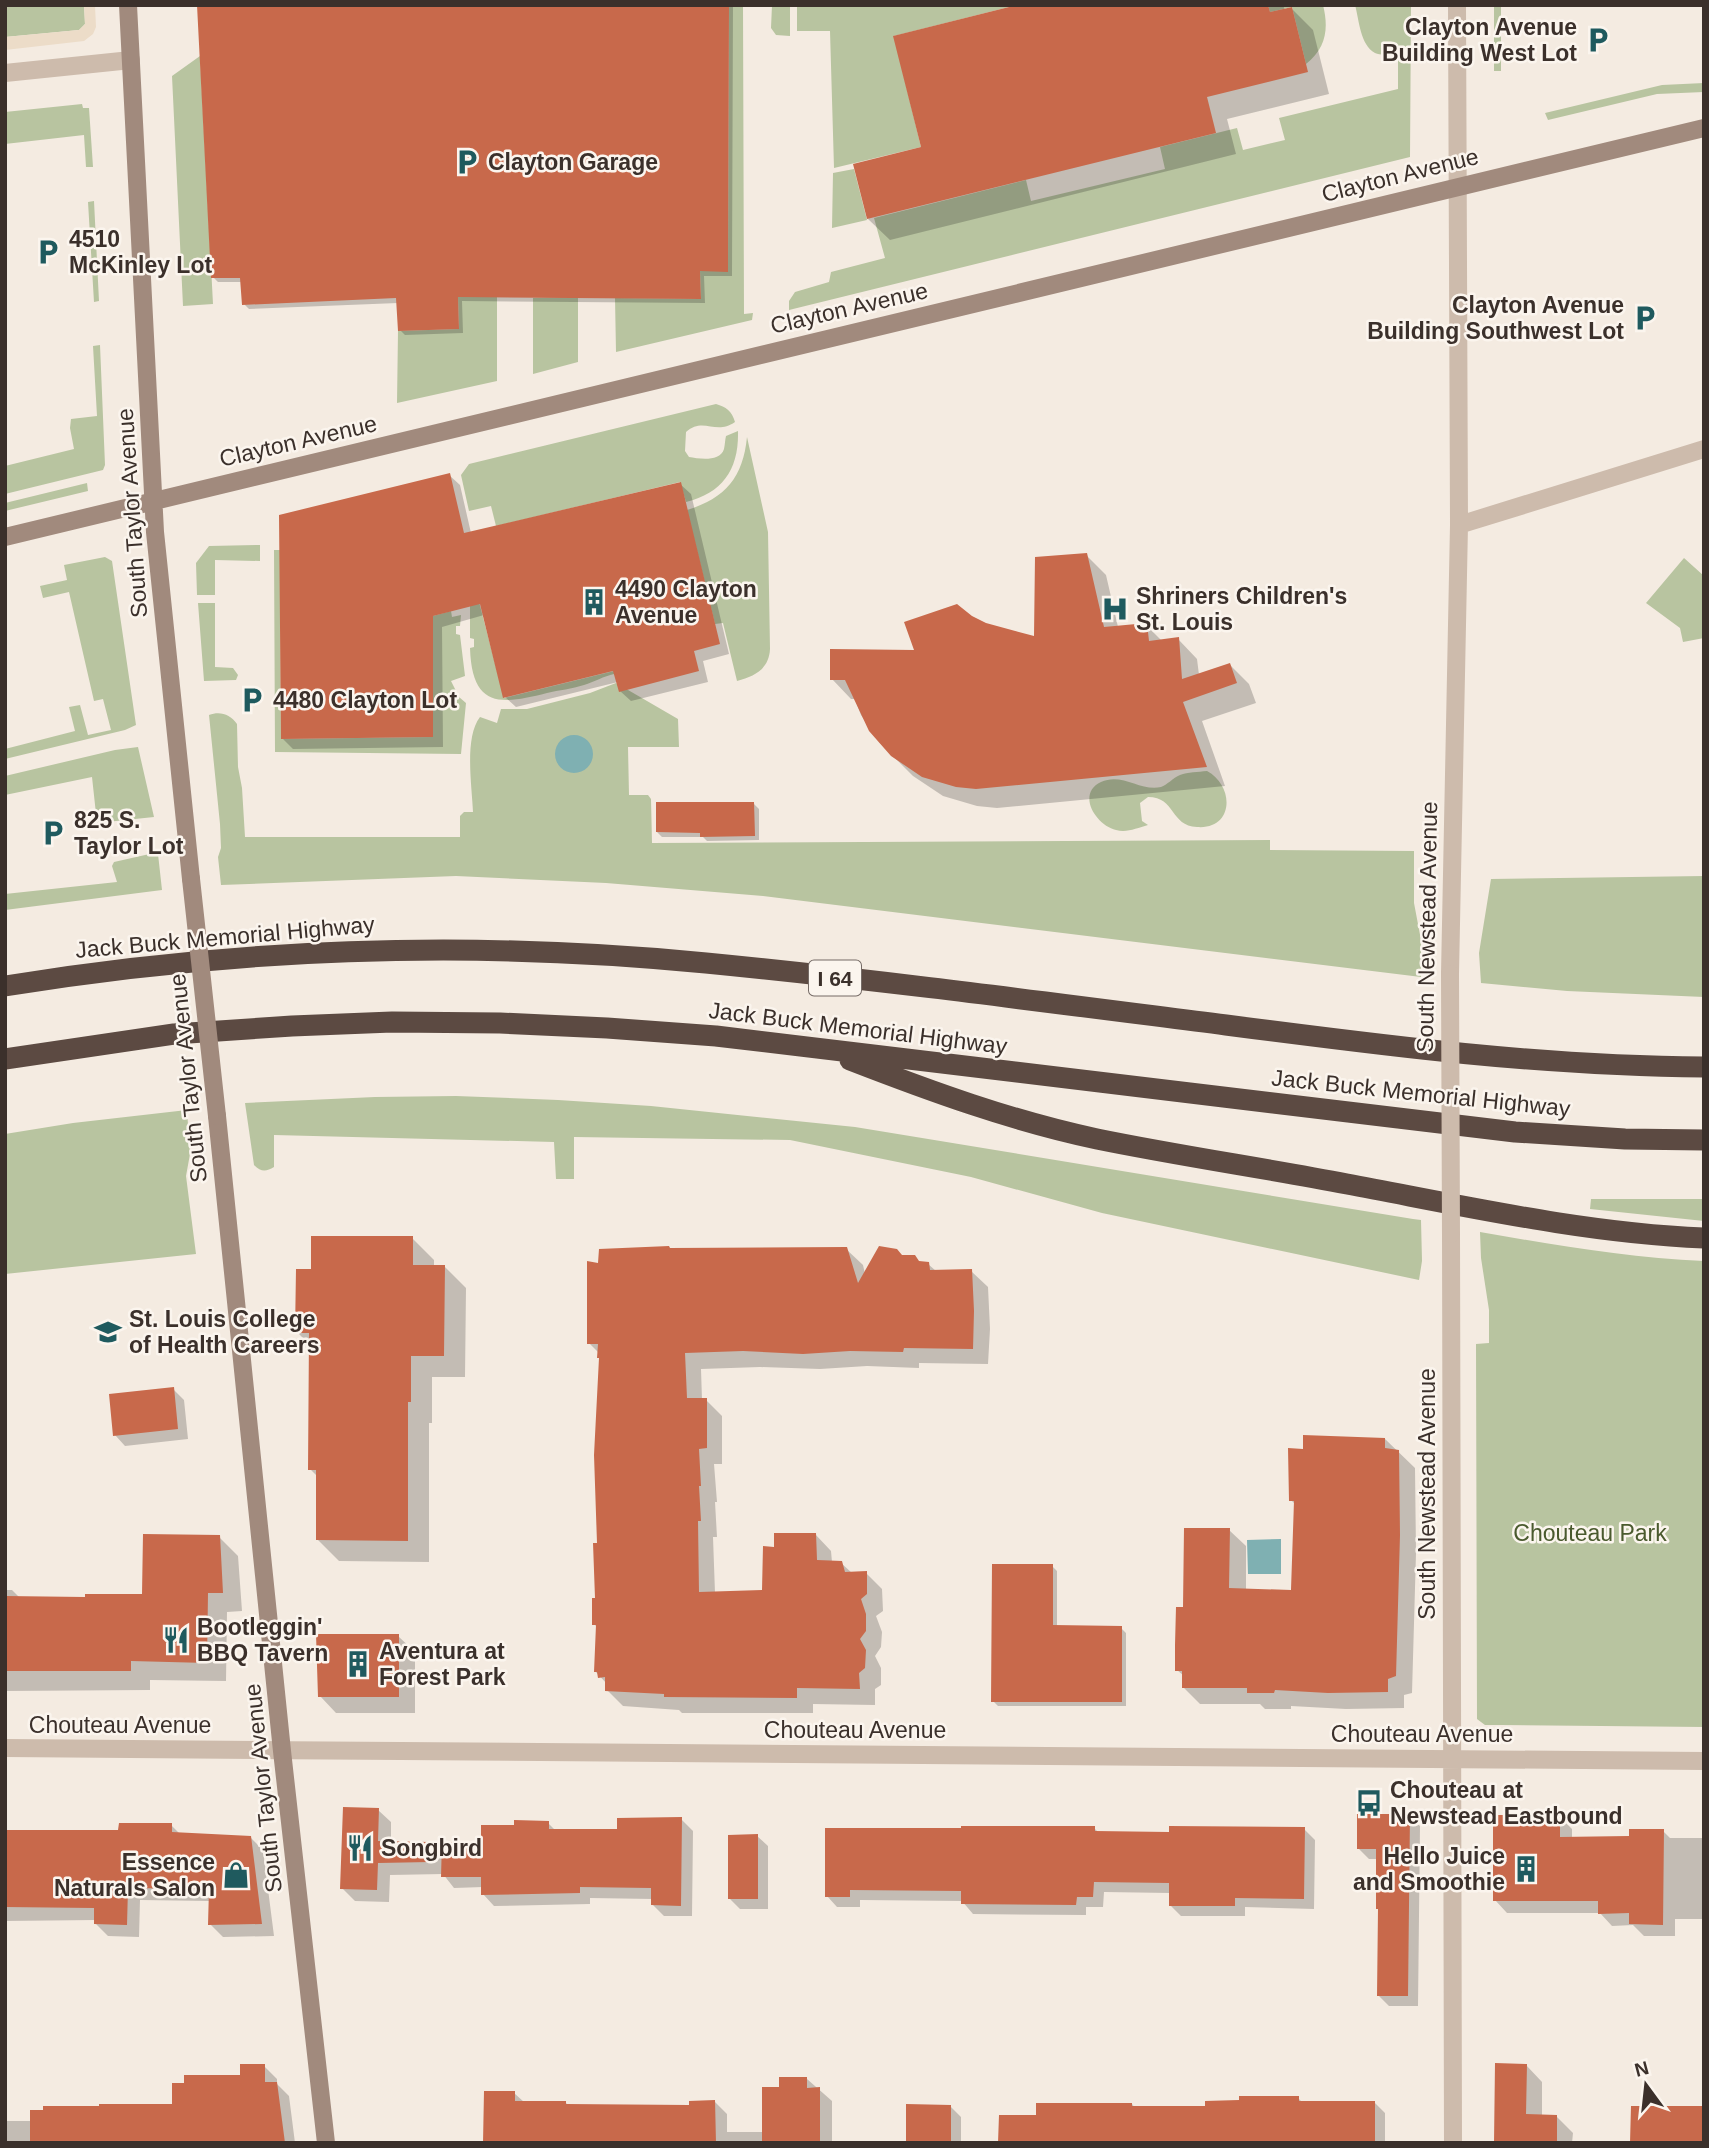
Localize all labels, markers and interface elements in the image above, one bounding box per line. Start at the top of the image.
place label: Clayton Avenue Building West Lot [1382,14,1577,66]
parking icon: Clayton Avenue Building West Lot [1583,25,1613,55]
street label: Clayton Avenue [1319,143,1481,207]
parking icon: Clayton Garage [452,147,482,177]
place label: Clayton Garage [488,149,658,175]
place label: 4510 McKinley Lot [69,226,212,278]
parking icon: 4510 McKinley Lot [33,237,63,267]
street label: Clayton Avenue [768,277,930,339]
place label: Clayton Avenue Building Southwest Lot [1367,292,1624,344]
parking icon: Clayton Avenue Building Southwest Lot [1630,303,1660,333]
street label: South Taylor Avenue [112,407,152,619]
street label: Clayton Avenue [217,410,379,472]
place label: 4490 Clayton Avenue [615,576,757,628]
place label: Shriners Children's St. Louis [1136,583,1347,635]
building icon: 4490 Clayton Avenue [579,587,609,617]
hospital icon: Shriners Children's St. Louis [1100,594,1130,624]
parking icon: 4480 Clayton Lot [237,685,267,715]
place label: 4480 Clayton Lot [273,687,457,713]
street label: South Newstead Avenue [1412,801,1442,1053]
place label: 825 S. Taylor Lot [74,807,184,859]
parking icon: 825 S. Taylor Lot [38,818,68,848]
street label: Jack Buck Memorial Highway [74,911,376,963]
road number: I 64 [809,960,861,996]
street label: South Taylor Avenue [164,972,212,1184]
street label: Jack Buck Memorial Highway [707,997,1009,1059]
street label: Jack Buck Memorial Highway [1270,1064,1572,1122]
place label: St. Louis College of Health Careers [129,1306,319,1358]
school or university icon: St. Louis College of Health Careers [93,1317,123,1347]
street label: South Newstead Avenue [1414,1368,1440,1620]
park label: Chouteau Park [1513,1520,1667,1546]
place label: Bootleggin' BBQ Tavern [197,1614,328,1666]
restaurant icon: Bootleggin' BBQ Tavern [161,1625,191,1655]
place label: Aventura at Forest Park [379,1638,506,1690]
building icon: Aventura at Forest Park [343,1649,373,1679]
street label: South Taylor Avenue [239,1682,287,1894]
street label: Chouteau Avenue [29,1712,211,1738]
street label: Chouteau Avenue [764,1717,946,1743]
street label: Chouteau Avenue [1331,1721,1513,1747]
place label: Chouteau at Newstead Eastbound [1390,1777,1623,1829]
bus stop icon: Chouteau at Newstead Eastbound [1354,1788,1384,1818]
restaurant icon: Songbird [345,1833,375,1863]
place label: Songbird [381,1835,482,1861]
place label: Hello Juice and Smoothie [1353,1843,1505,1895]
place label: Essence Naturals Salon [54,1849,215,1901]
building icon: Hello Juice and Smoothie [1511,1854,1541,1884]
shop icon: Essence Naturals Salon [221,1860,251,1890]
north arrow [1611,2050,1681,2120]
text: N [1632,2057,1651,2081]

